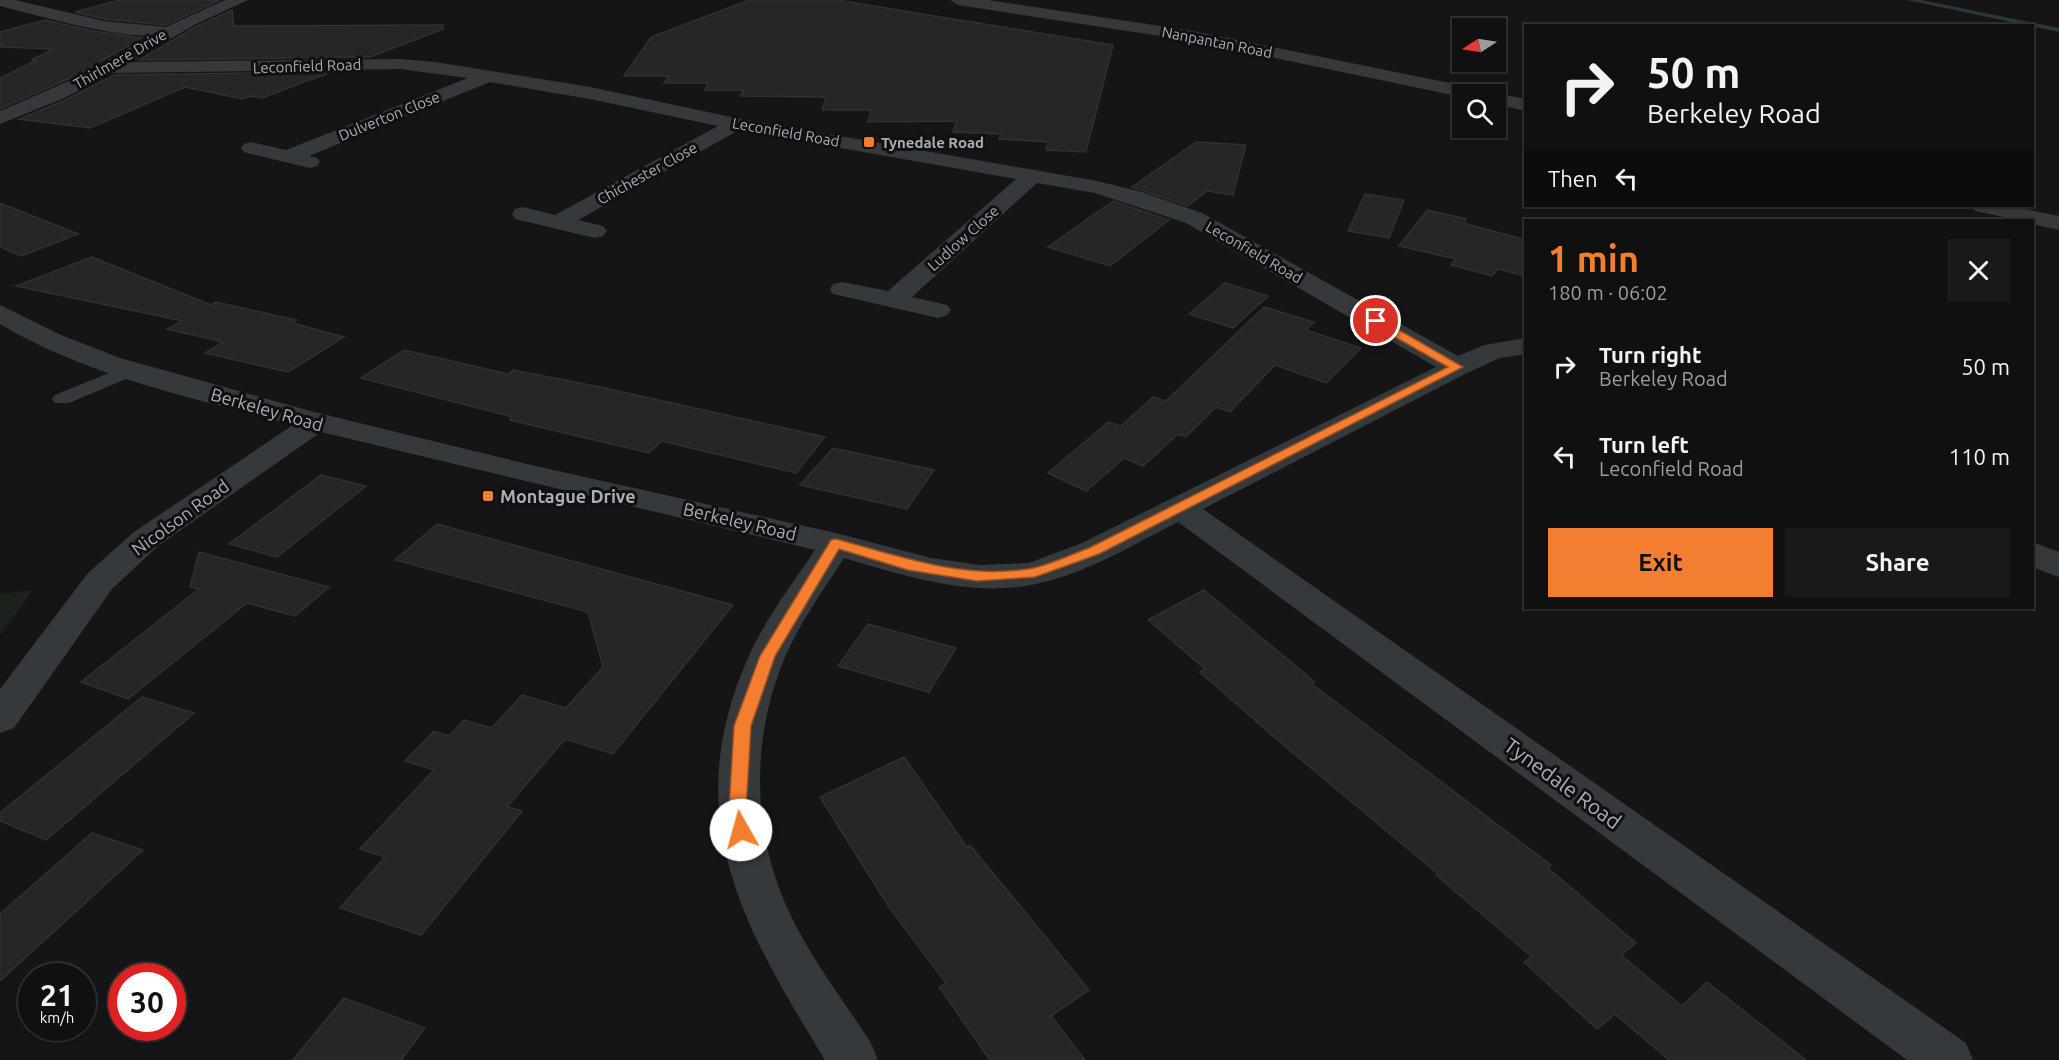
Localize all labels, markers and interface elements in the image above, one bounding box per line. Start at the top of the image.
north arrow [1452,18,1506,72]
map controls [1452,18,1506,138]
street label: Nanpantan Road [1160,23,1274,61]
street label: Thirlmere Drive [71,26,169,92]
icon: right [1548,48,1626,126]
text: 50 m [1647,49,1741,96]
street label: Leconfield Road [252,56,362,76]
button: search [1452,84,1506,138]
street label: Dulverton Close [336,88,442,144]
text: Berkeley Road [1647,98,1821,128]
street label: Leconfield Road [731,114,841,150]
place label: Tynedale Road [881,134,984,151]
marker: Tynedale Road [862,135,876,149]
street label: Chichester Close [594,138,700,208]
icon: left [1610,162,1643,195]
text: Then [1548,166,1598,191]
street label: Ludlow Close [924,202,1002,274]
street label: Leconfield Road [1203,218,1305,286]
text: 1 min [1548,238,1639,279]
button: close [1947,239,2010,302]
text: 180 m · 06:02 [1548,281,1668,304]
pin [1350,295,1401,346]
icon: arrive [1359,304,1392,337]
text: Turn right [1599,342,1701,367]
icon: right [1548,350,1581,383]
text: 50 m [1961,354,2010,379]
text: Berkeley Road [1599,367,1728,390]
street label: Berkeley Road [209,383,325,435]
text: Turn left [1599,432,1689,457]
icon: left [1548,440,1581,473]
text: 110 m [1949,444,2010,469]
text: Leconfield Road [1599,457,1744,480]
street label: Nicolson Road [128,475,232,559]
place label: Montague Drive [500,486,636,506]
marker: Montague Drive [481,489,495,503]
street label: Berkeley Road [681,498,799,544]
button: Exit [1548,528,1773,597]
button: Share [1785,528,2010,597]
street label: Tynedale Road [1500,733,1626,833]
position arrow [709,798,773,862]
speed limit sign: 30 [108,963,186,1041]
text: 21 [40,978,74,1012]
text: km/h [40,1009,74,1026]

